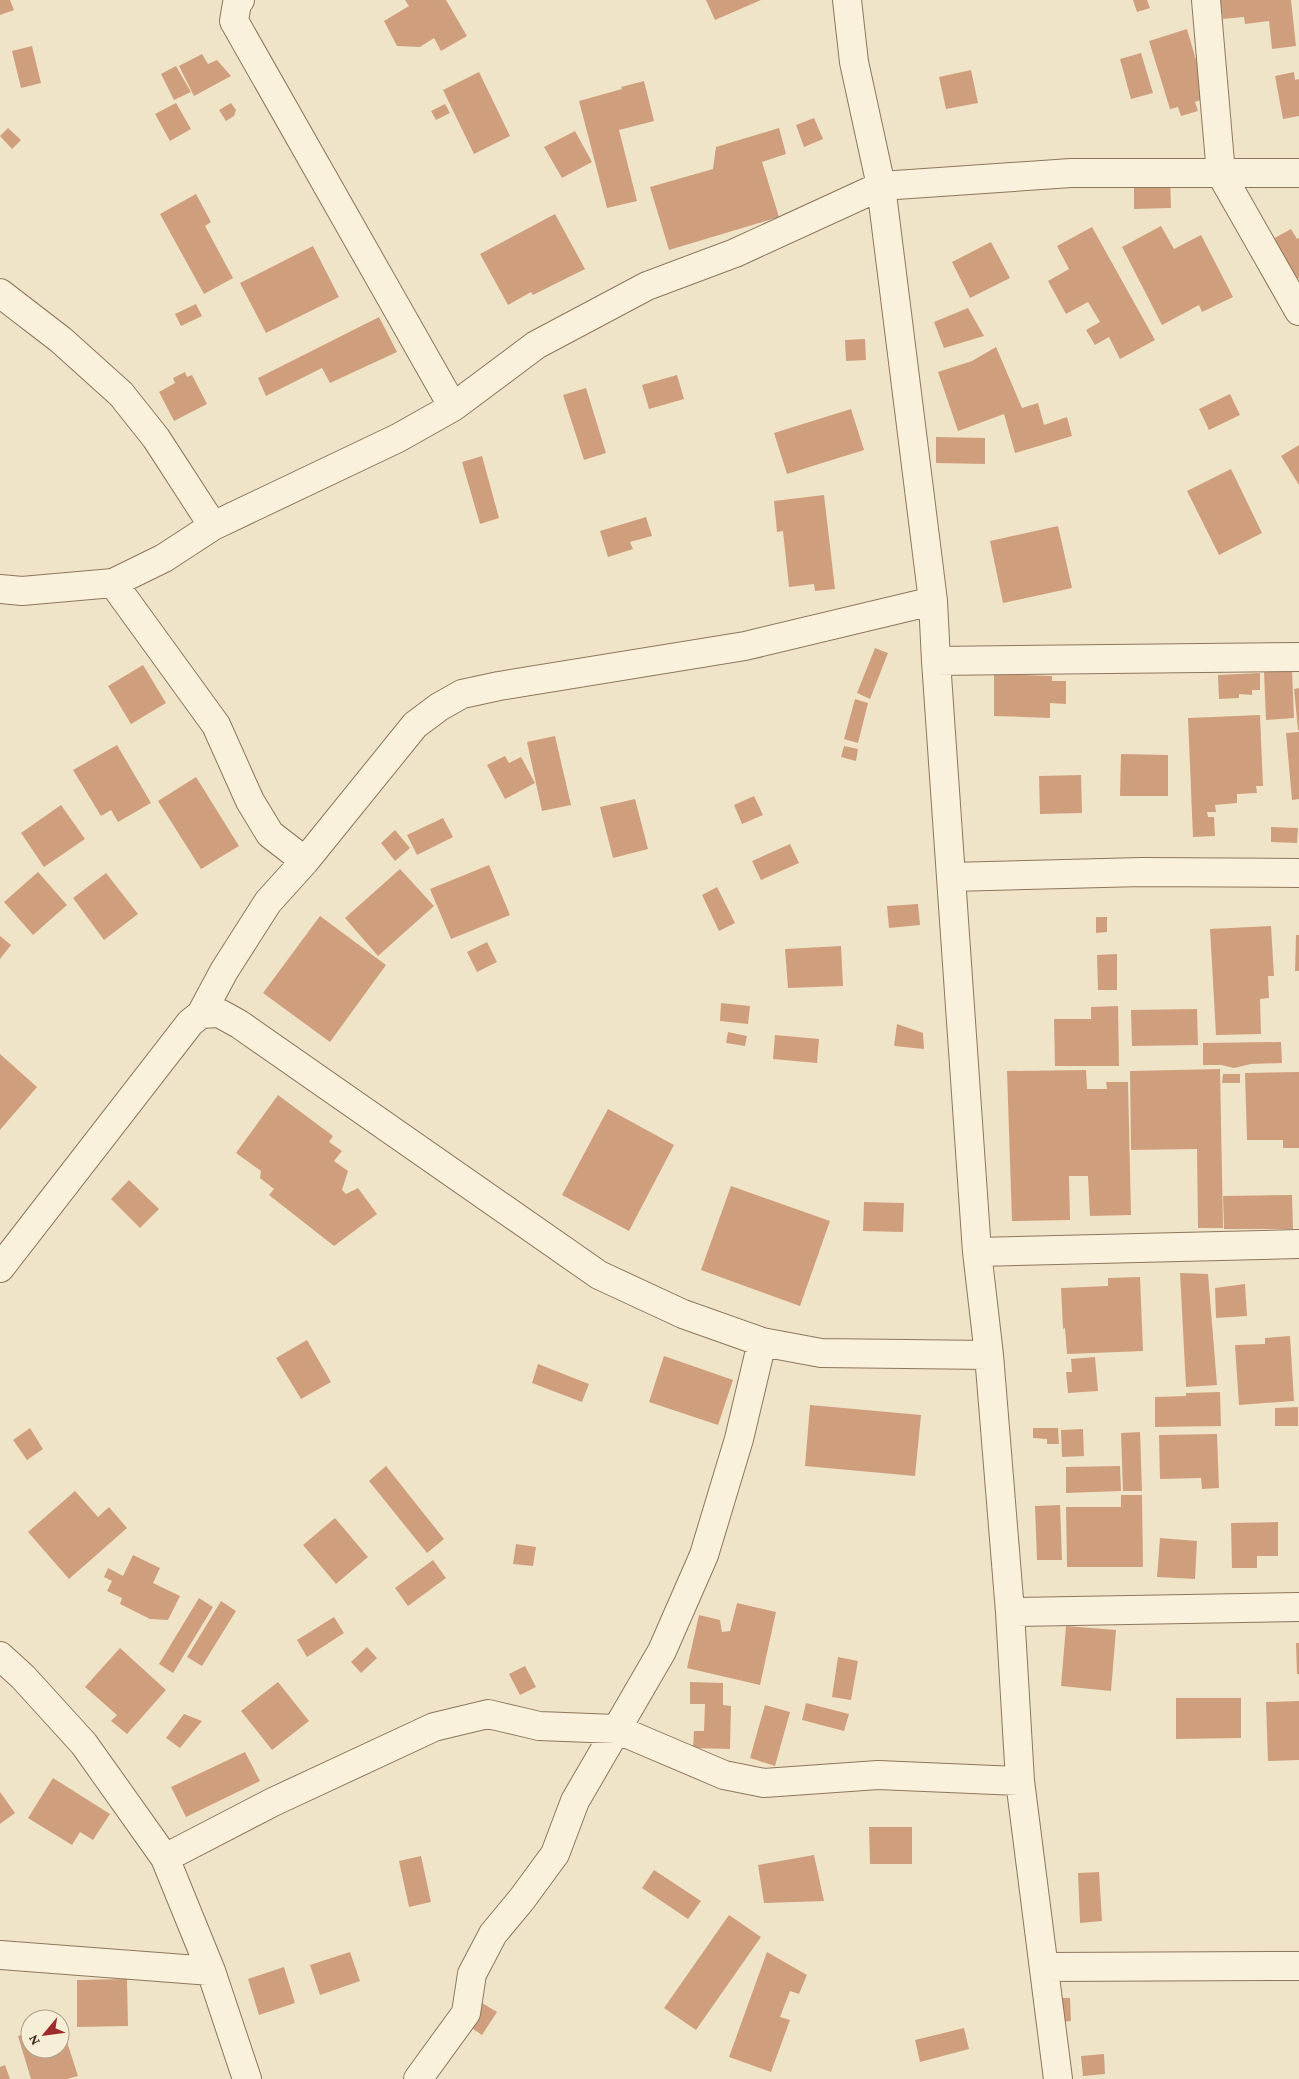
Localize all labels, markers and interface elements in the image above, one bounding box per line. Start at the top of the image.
north arrow [20,2009,70,2059]
text: N [24,2032,43,2048]

